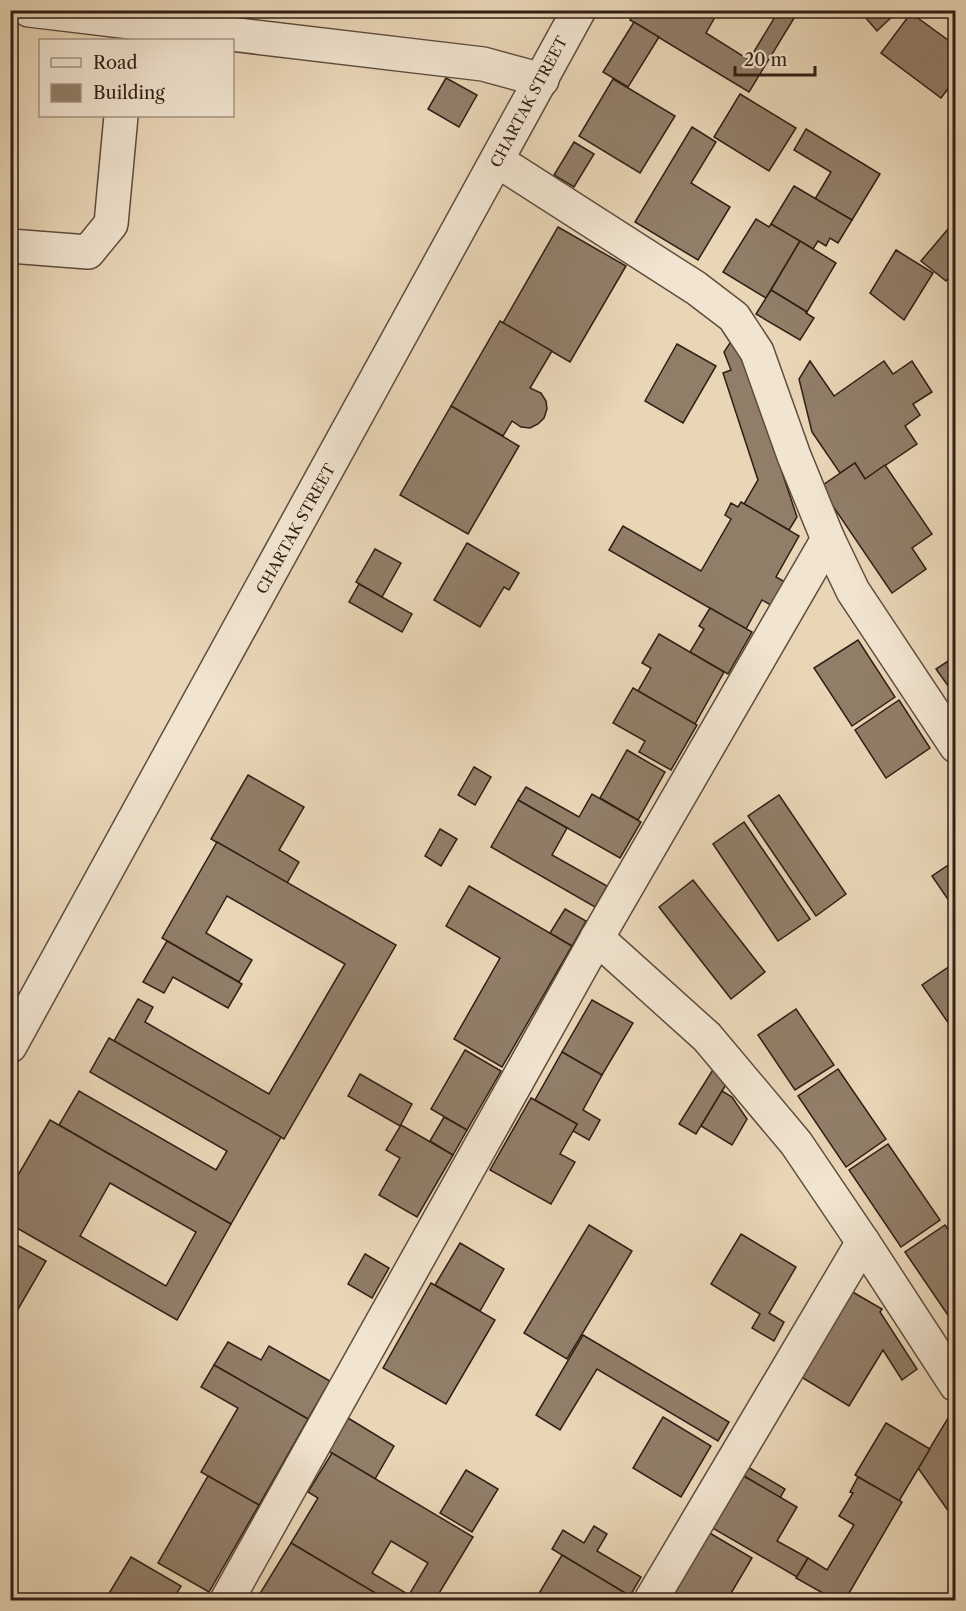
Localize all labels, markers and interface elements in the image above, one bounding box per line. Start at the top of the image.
street label: CHARTAK STREET [486,32,572,171]
legend [39,39,234,117]
scale bar [735,39,814,77]
text: 20 m [744,49,788,71]
text: Road [93,52,138,74]
text: Building [93,82,165,104]
street label: CHARTAK STREET [252,460,340,597]

